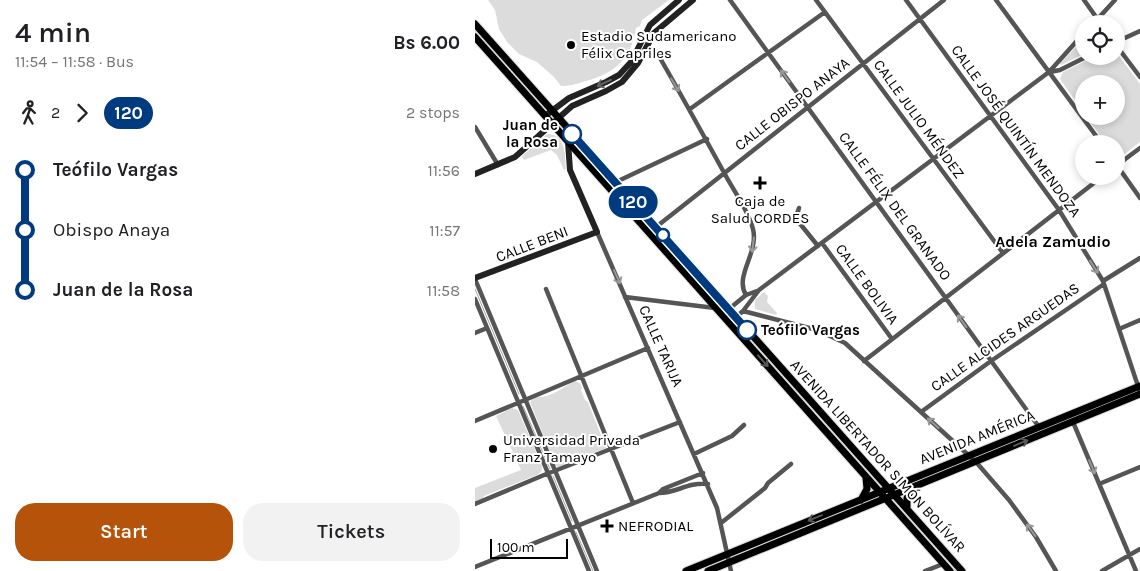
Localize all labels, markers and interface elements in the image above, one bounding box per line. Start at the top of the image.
map controls [1075,15,1125,185]
button: locate [1075,15,1125,65]
text: 4 min [15,16,91,49]
place label: Estadio Sudamericano Félix Capriles [581,27,737,62]
text: Bs 6.00 [393,32,460,54]
marker: Estadio Sudamericano Félix Capriles [565,39,577,51]
street label: CALLE JOSÉ QUINTÍN MENDOZA [947,41,1085,221]
text: 11:54 – 11:58 · Bus [15,52,134,71]
street label: CALLE OBISPO ANAYA [731,53,853,154]
street label: CALLE JULIO MÉNDEZ [870,56,968,182]
one-way arrow [780,70,791,83]
button: + [1075,75,1125,125]
one-way arrow [671,77,681,91]
one-way arrow [597,79,612,88]
icon: walk [15,99,43,127]
icon: forward [68,99,96,127]
text: 120 [114,102,143,124]
text: 2 [51,103,60,122]
text: 2 stops [406,103,460,122]
place label: Juan de la Rosa [503,116,558,151]
marker: Juan de la Rosa [562,124,582,144]
street label: CALLE FÉLIX DEL GRANADO [835,128,955,284]
button: − [1075,135,1125,185]
text: Teófilo Vargas [53,159,178,181]
text: 11:56 [428,161,460,180]
marker: Caja de Salud CORDES [753,176,767,190]
line badge: 120 [604,186,662,218]
text: 120 [619,191,647,213]
place label: Caja de Salud CORDES [711,192,809,227]
text: Obispo Anaya [53,219,170,241]
text: 11:57 [429,221,460,240]
street label: CALLE BENI [493,222,571,266]
unlabelled marker [656,228,670,242]
district label: Adela Zamudio [995,232,1111,251]
one-way arrow [748,236,758,252]
street label: CALLE BOLIVIA [832,240,903,328]
one-way arrow [1090,259,1100,273]
one-way arrow [612,269,622,284]
text: Juan de la Rosa [53,279,193,301]
street label: CALLE ALCIDES ARGUEDAS [927,279,1083,395]
text: 11:58 [427,281,460,300]
street label: CALLE TARIJA [635,302,687,390]
one-way arrow [957,314,967,328]
marker: Teófilo Vargas [737,320,757,340]
place label: Teófilo Vargas [761,321,860,339]
one-way arrow [757,355,769,368]
street label: AVENIDA LIBERTADOR SIMÓN BOLÍVAR [787,356,969,556]
street label: AVENIDA AMÉRICA [917,406,1038,468]
one-way arrow [927,417,940,429]
place label: Universidad Privada Franz Tamayo [503,431,640,466]
one-way arrow [1013,438,1028,447]
marker: Universidad Privada Franz Tamayo [487,443,499,455]
one-way arrow [1087,459,1097,474]
button: Start [15,503,233,561]
button: Tickets [243,503,460,561]
one-way arrow [808,515,823,524]
place label: NEFRODIAL [618,517,693,535]
marker: NEFRODIAL [600,519,614,533]
one-way arrow [1026,523,1036,537]
scale bar [490,536,567,559]
text: 100 m [497,539,535,556]

